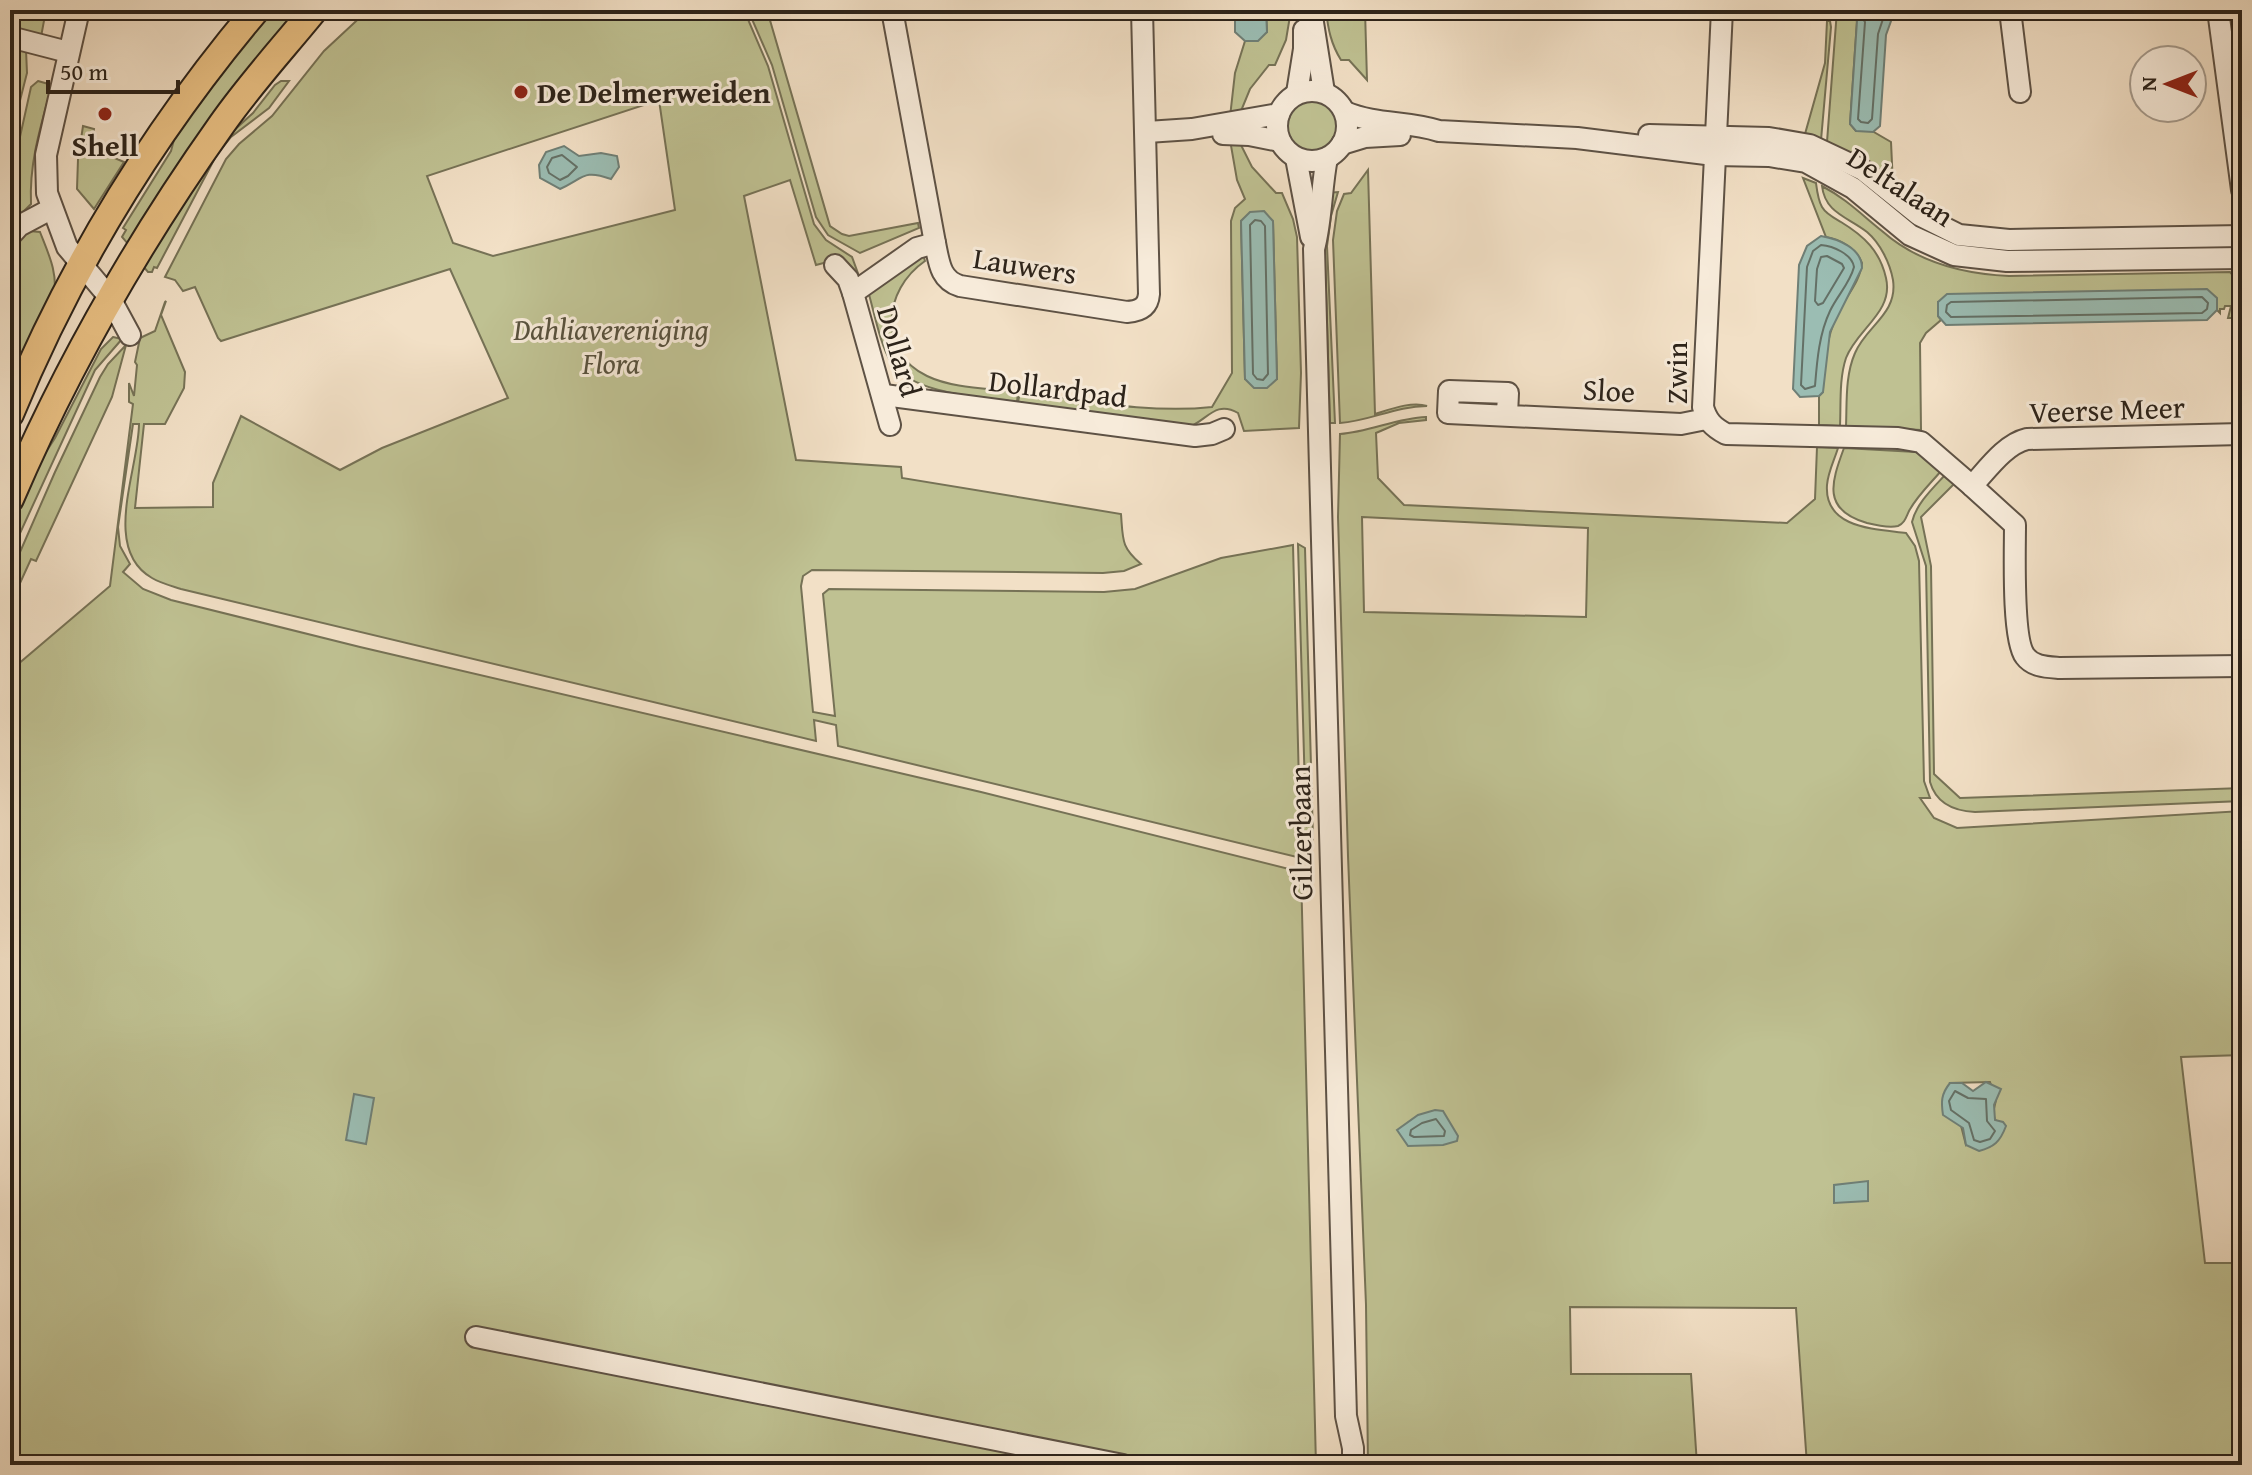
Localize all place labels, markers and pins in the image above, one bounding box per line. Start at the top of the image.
place label: De Delmerweiden [537,70,771,114]
marker: De Delmerweiden [512,83,530,101]
marker: Shell [96,105,114,123]
place label: Shell [72,123,138,167]

